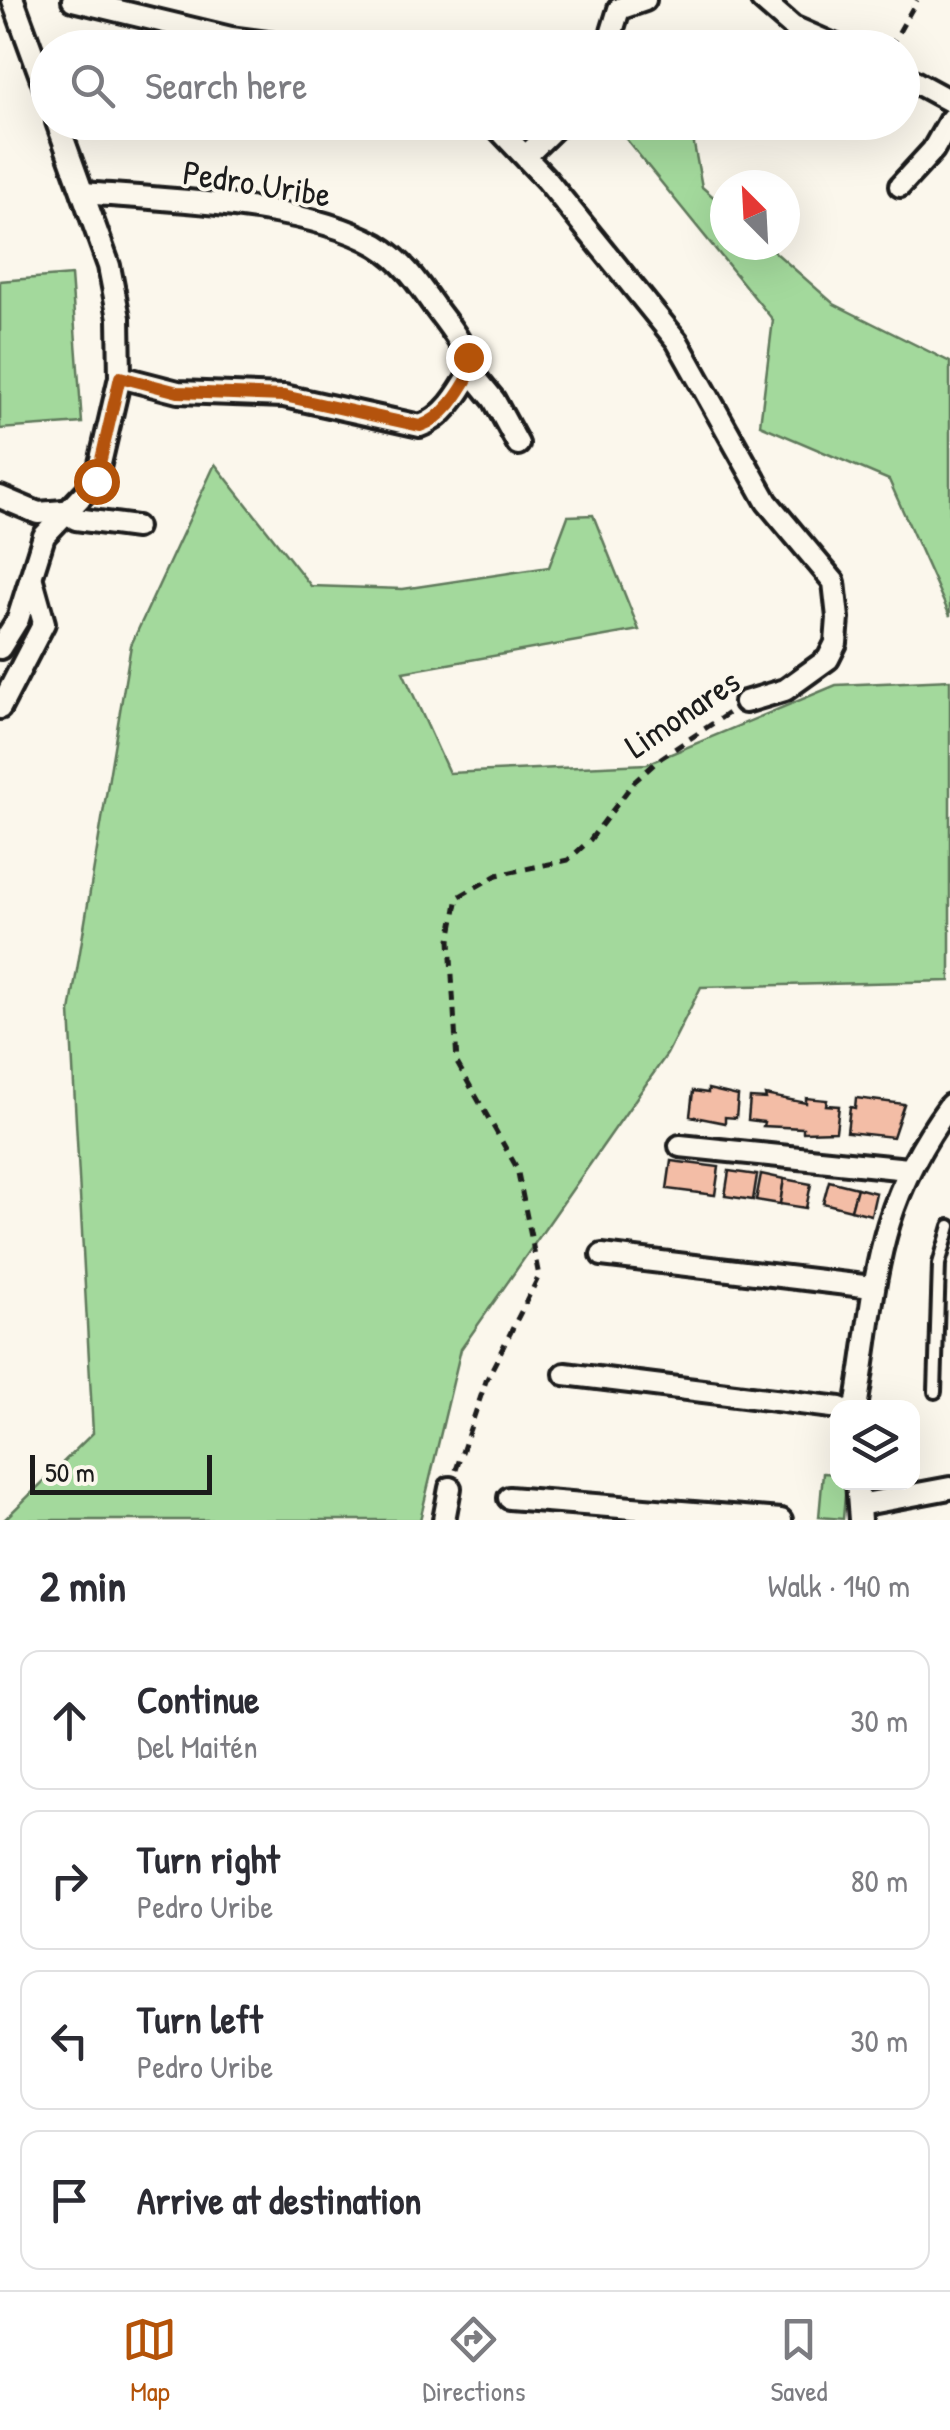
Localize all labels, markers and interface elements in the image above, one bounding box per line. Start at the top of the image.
search box [30,30,920,140]
icon: search [65,58,120,113]
text: Search here [145,59,307,111]
street label: Pedro Uribe [180,148,334,218]
north arrow [710,170,800,260]
route end [446,335,492,381]
route start [74,459,120,505]
street label: Limonares [615,657,749,769]
map controls [830,1400,920,1490]
button: layers [830,1400,920,1490]
scale bar [30,1450,212,1494]
text: 50 m [45,1453,95,1491]
text: 2 min [40,1557,126,1614]
text: Walk · 140 m [768,1564,910,1607]
text: Continue [137,1673,259,1725]
icon: ahead [42,1693,97,1748]
text: 30 m [850,1699,908,1742]
text: Del Maitén [137,1725,258,1768]
text: Turn right [137,1833,280,1885]
icon: right [42,1853,97,1908]
text: 80 m [851,1859,908,1902]
text: Pedro Uribe [137,1885,273,1928]
text: Turn left [137,1993,262,2045]
icon: left [42,2013,97,2068]
text: 30 m [850,2019,908,2062]
text: Pedro Uribe [137,2045,273,2088]
icon: arrive [42,2173,97,2228]
text: Arrive at destination [137,2174,421,2226]
tab: Map [122,2312,177,2410]
tab: Directions [422,2312,525,2410]
tab: Saved [770,2312,828,2410]

